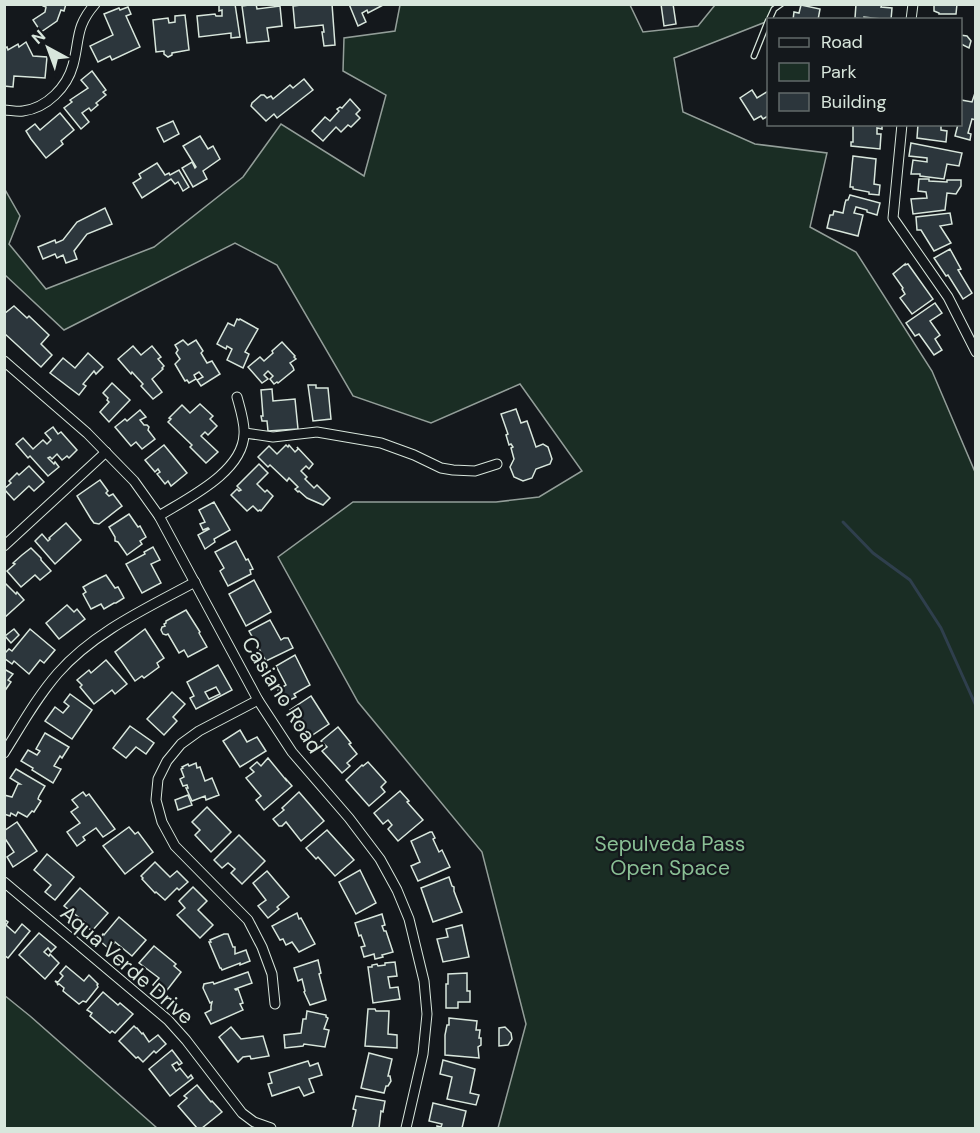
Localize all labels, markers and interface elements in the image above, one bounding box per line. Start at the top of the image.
north arrow [18,18,78,78]
legend [767,18,962,126]
text: N [27,25,50,49]
text: Road [821,30,863,54]
text: Park [821,60,857,84]
text: Building [821,90,886,114]
street label: Casiano Road [235,631,329,759]
park label: Sepulveda Pass Open Space [595,830,745,882]
street label: Aqua Verde Drive [54,899,200,1031]

